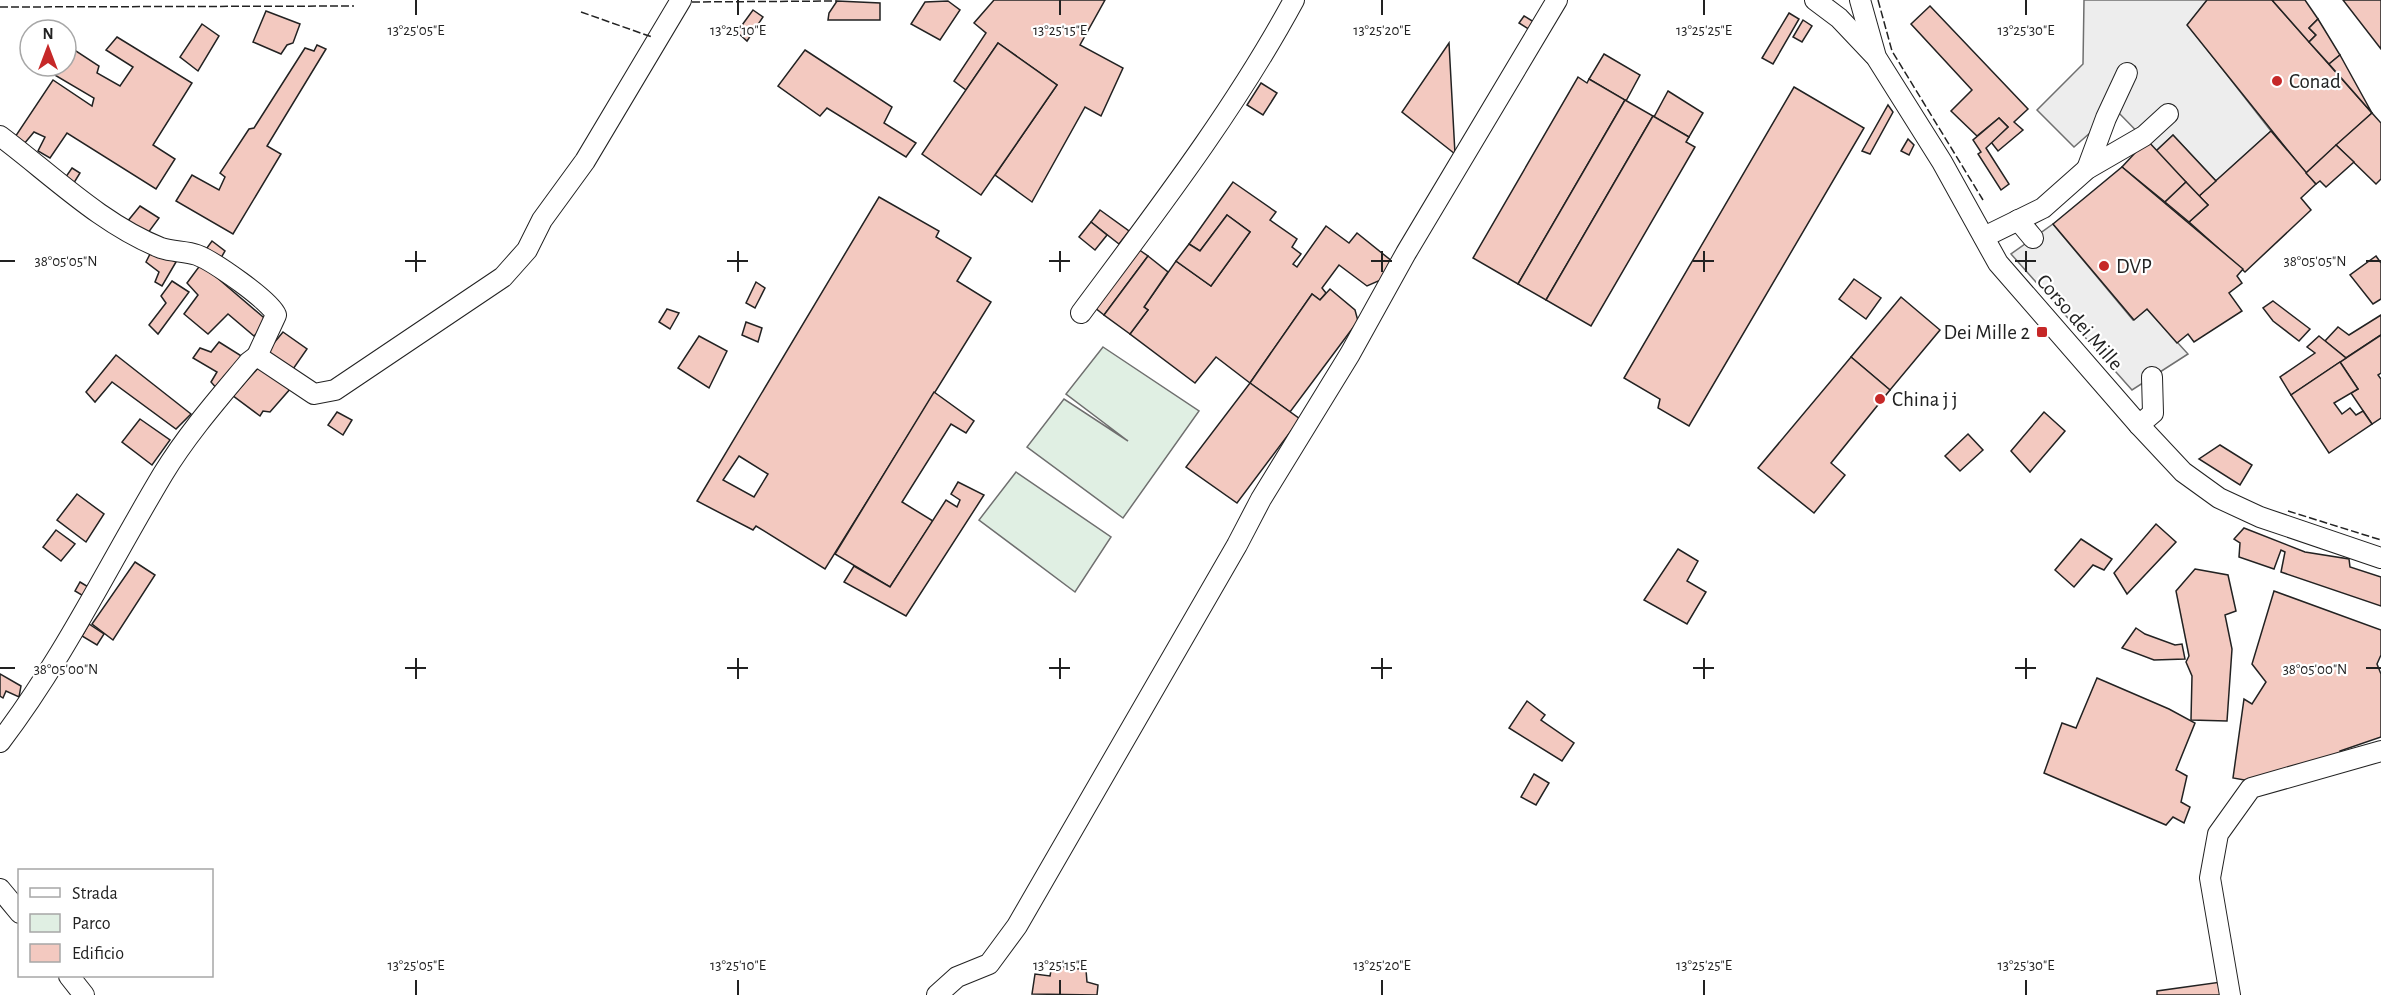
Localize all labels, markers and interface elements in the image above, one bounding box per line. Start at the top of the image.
north arrow [18,18,78,78]
text: 13°25'05"E [388,23,444,38]
text: 13°25'10"E [710,23,766,38]
text: 13°25'15"E [1033,23,1087,38]
text: 13°25'20"E [1353,23,1411,38]
text: 13°25'25"E [1676,23,1732,38]
text: 13°25'30"E [1998,23,2054,38]
text: N [42,26,54,42]
place label: Conad [2289,71,2341,92]
marker: Conad [2270,74,2284,88]
text: 38°05'05"N [34,254,98,269]
text: 38°05'05"N [2283,254,2347,269]
place label: DVP [2116,256,2152,277]
marker: DVP [2097,259,2111,273]
street label: Corso dei Mille [2032,270,2127,374]
place label: Dei Mille 2 [1943,322,2030,343]
marker: Dei Mille 2 [2035,325,2049,339]
place label: China j j [1892,389,1958,410]
marker: China j j [1873,392,1887,406]
text: 38°05'00"N [34,662,98,677]
text: 38°05'00"N [2283,662,2347,677]
legend [18,869,213,977]
text: Strada [72,885,118,903]
text: Parco [72,915,111,933]
text: Edificio [72,945,124,963]
text: 13°25'05"E [388,958,444,973]
text: 13°25'10"E [710,958,766,973]
text: 13°25'15"E [1033,958,1087,973]
text: 13°25'20"E [1353,958,1411,973]
text: 13°25'25"E [1676,958,1732,973]
text: 13°25'30"E [1998,958,2054,973]

